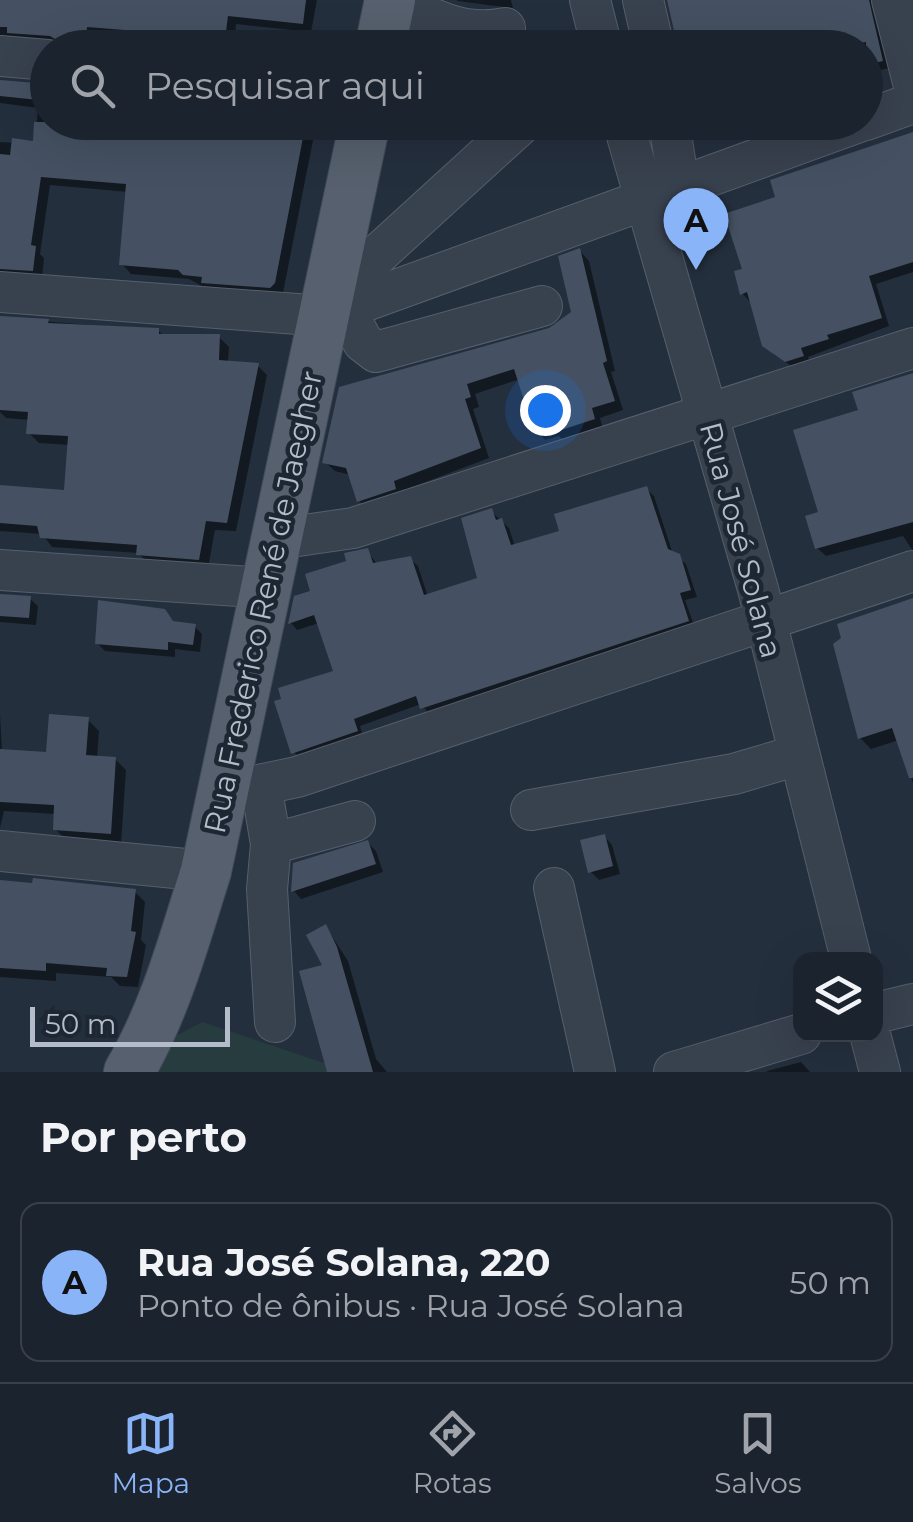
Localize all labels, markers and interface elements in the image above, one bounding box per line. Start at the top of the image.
search box [30,30,883,140]
icon: search [65,58,120,113]
text: Pesquisar aqui [145,62,425,109]
pin: A [664,188,728,270]
street label: Rua Frederico René de Jaegher [196,367,330,837]
your location [520,385,571,436]
street label: Rua José Solana [692,418,790,662]
map controls [793,952,883,1042]
button: layers [793,952,883,1042]
scale bar [30,1002,230,1046]
text: 50 m [45,1007,116,1041]
text: Por perto [40,1111,247,1163]
text: Rua José Solana, 220 [137,1239,551,1286]
text: A [62,1263,87,1302]
text: 50 m [789,1263,871,1302]
text: Ponto de ônibus · Rua José Solana [137,1286,685,1325]
tab: Mapa [111,1406,190,1500]
tab: Rotas [413,1406,492,1500]
tab: Salvos [714,1406,802,1500]

